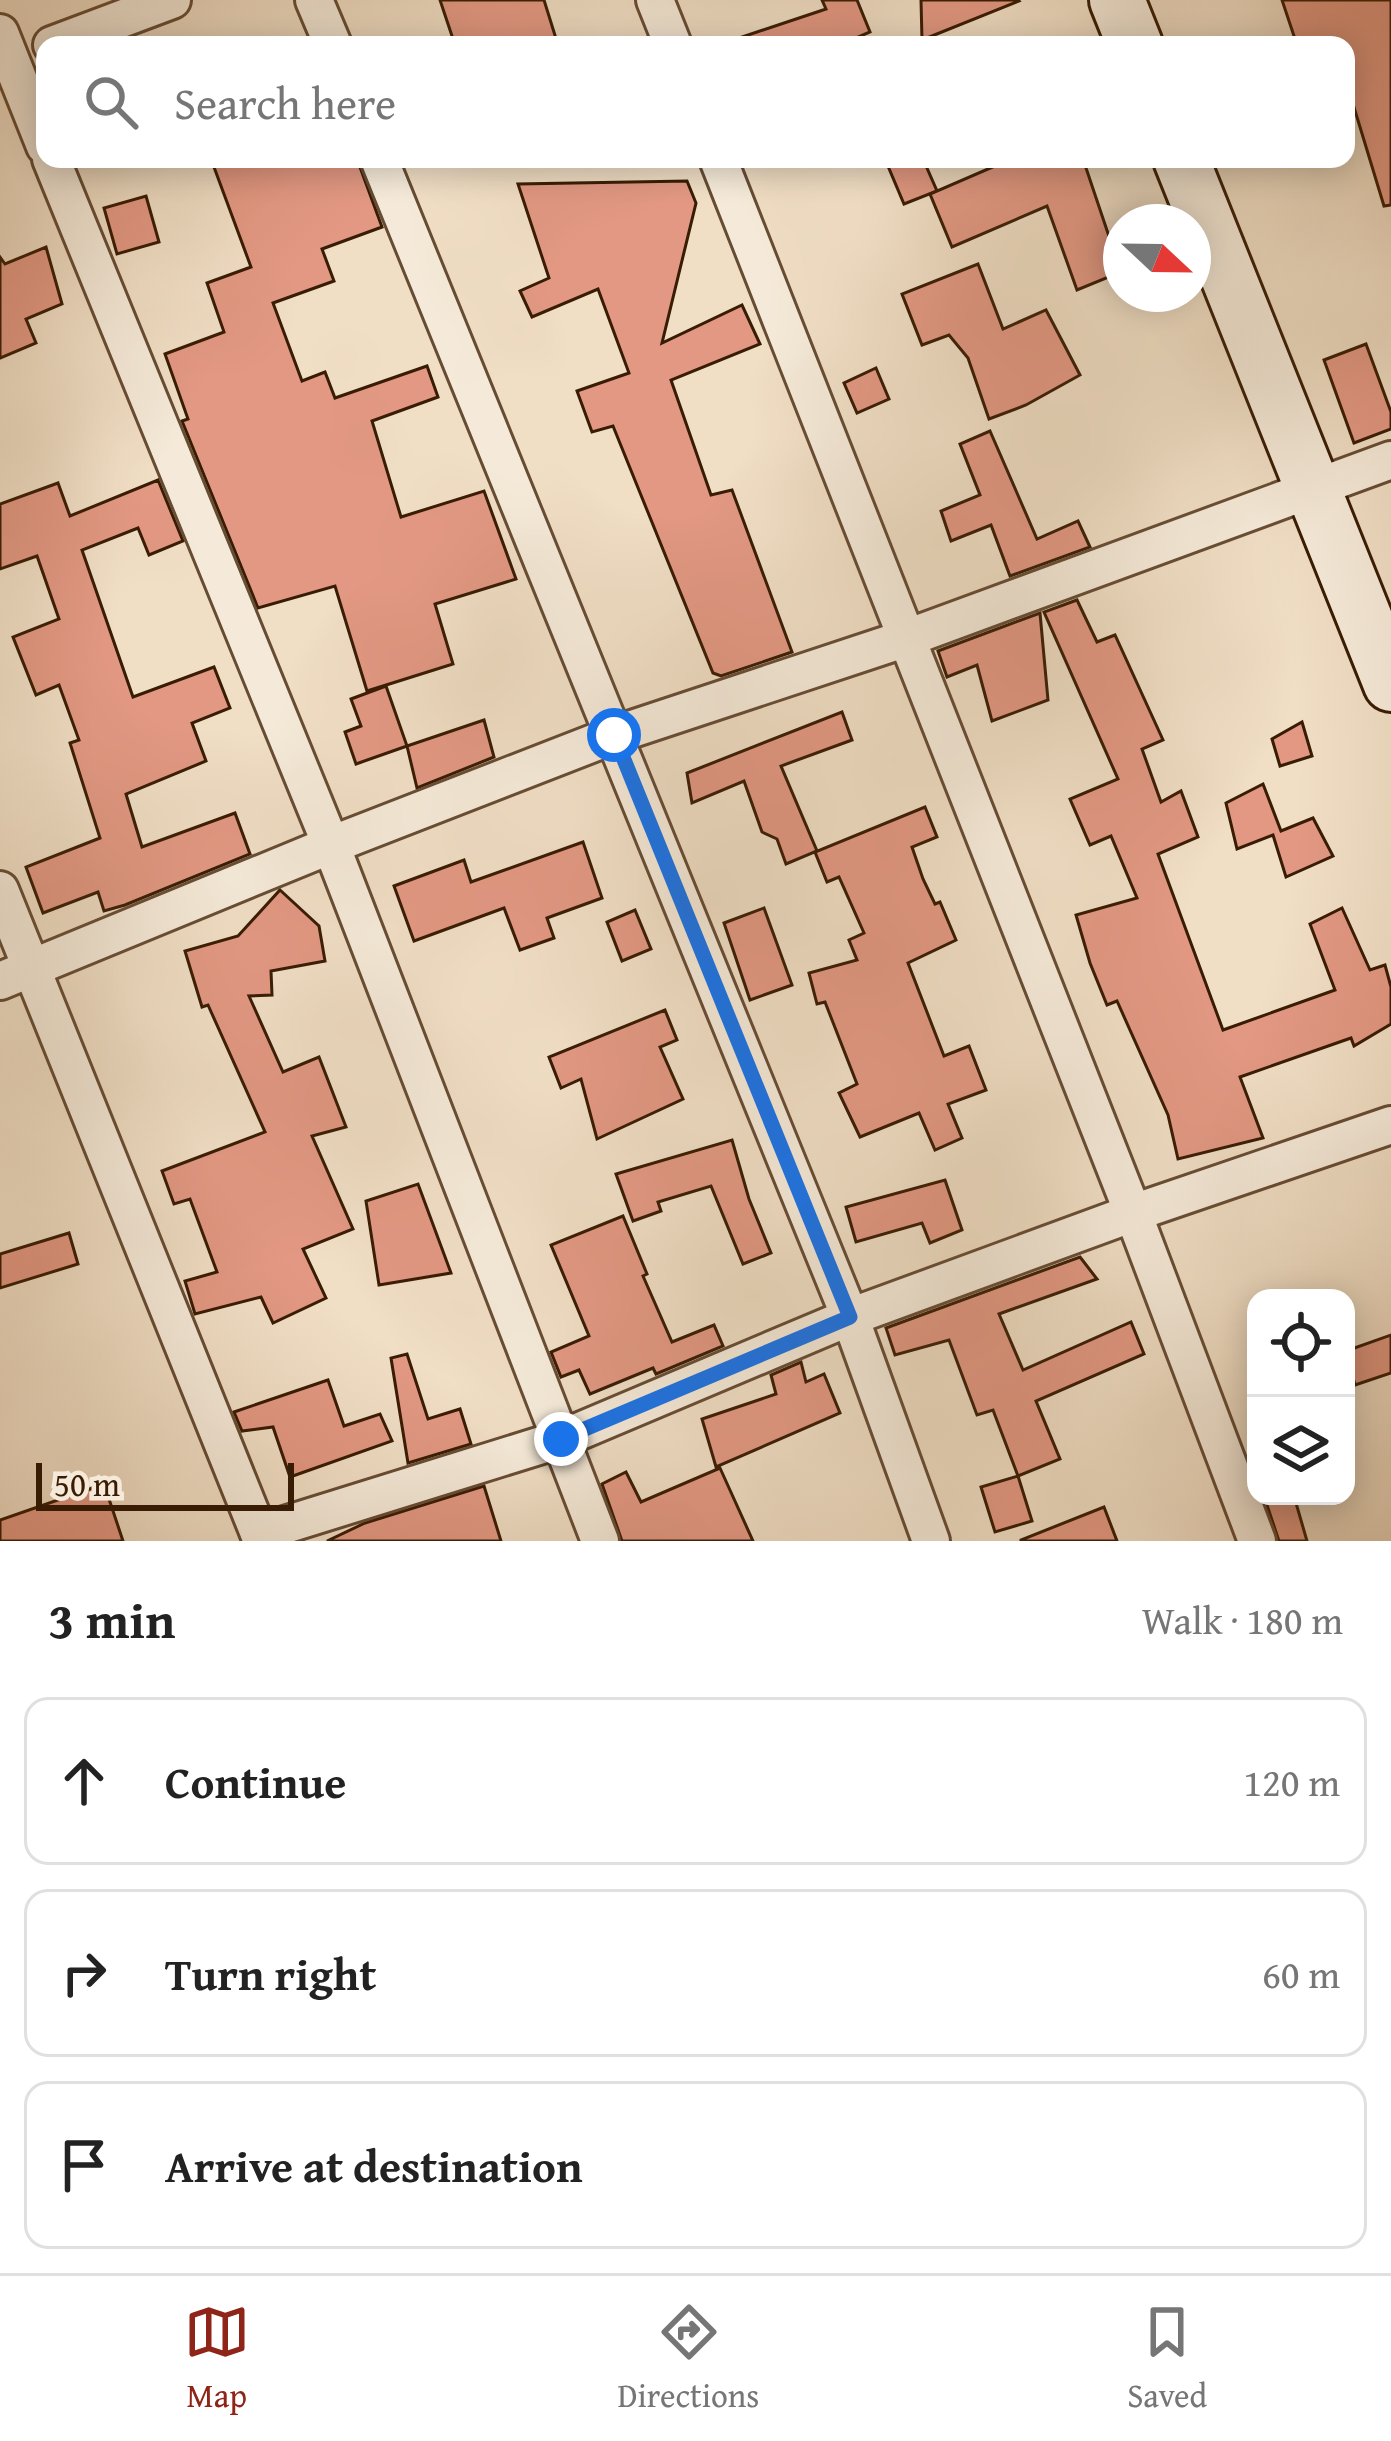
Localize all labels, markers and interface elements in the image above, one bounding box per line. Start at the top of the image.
search box [36,36,1355,168]
icon: search [78,69,144,135]
text: Search here [174,70,396,135]
north arrow [1103,204,1211,312]
route start [587,708,641,762]
map controls [1247,1289,1355,1505]
button: locate [1247,1289,1355,1397]
button: layers [1247,1397,1355,1505]
route end [534,1412,588,1466]
scale bar [36,1457,294,1510]
text: 50 m [54,1460,120,1508]
text: 3 min [48,1582,175,1657]
text: Walk · 180 m [1142,1591,1343,1648]
icon: ahead [51,1748,117,1814]
text: Continue [165,1749,346,1814]
text: 120 m [1243,1753,1340,1810]
icon: right [51,1940,117,2006]
text: Turn right [165,1941,377,2006]
text: 60 m [1262,1945,1340,2002]
icon: arrive [51,2132,117,2198]
text: Arrive at destination [165,2133,583,2198]
tab: Map [184,2299,250,2419]
tab: Directions [618,2299,759,2419]
tab: Saved [1127,2299,1207,2419]

